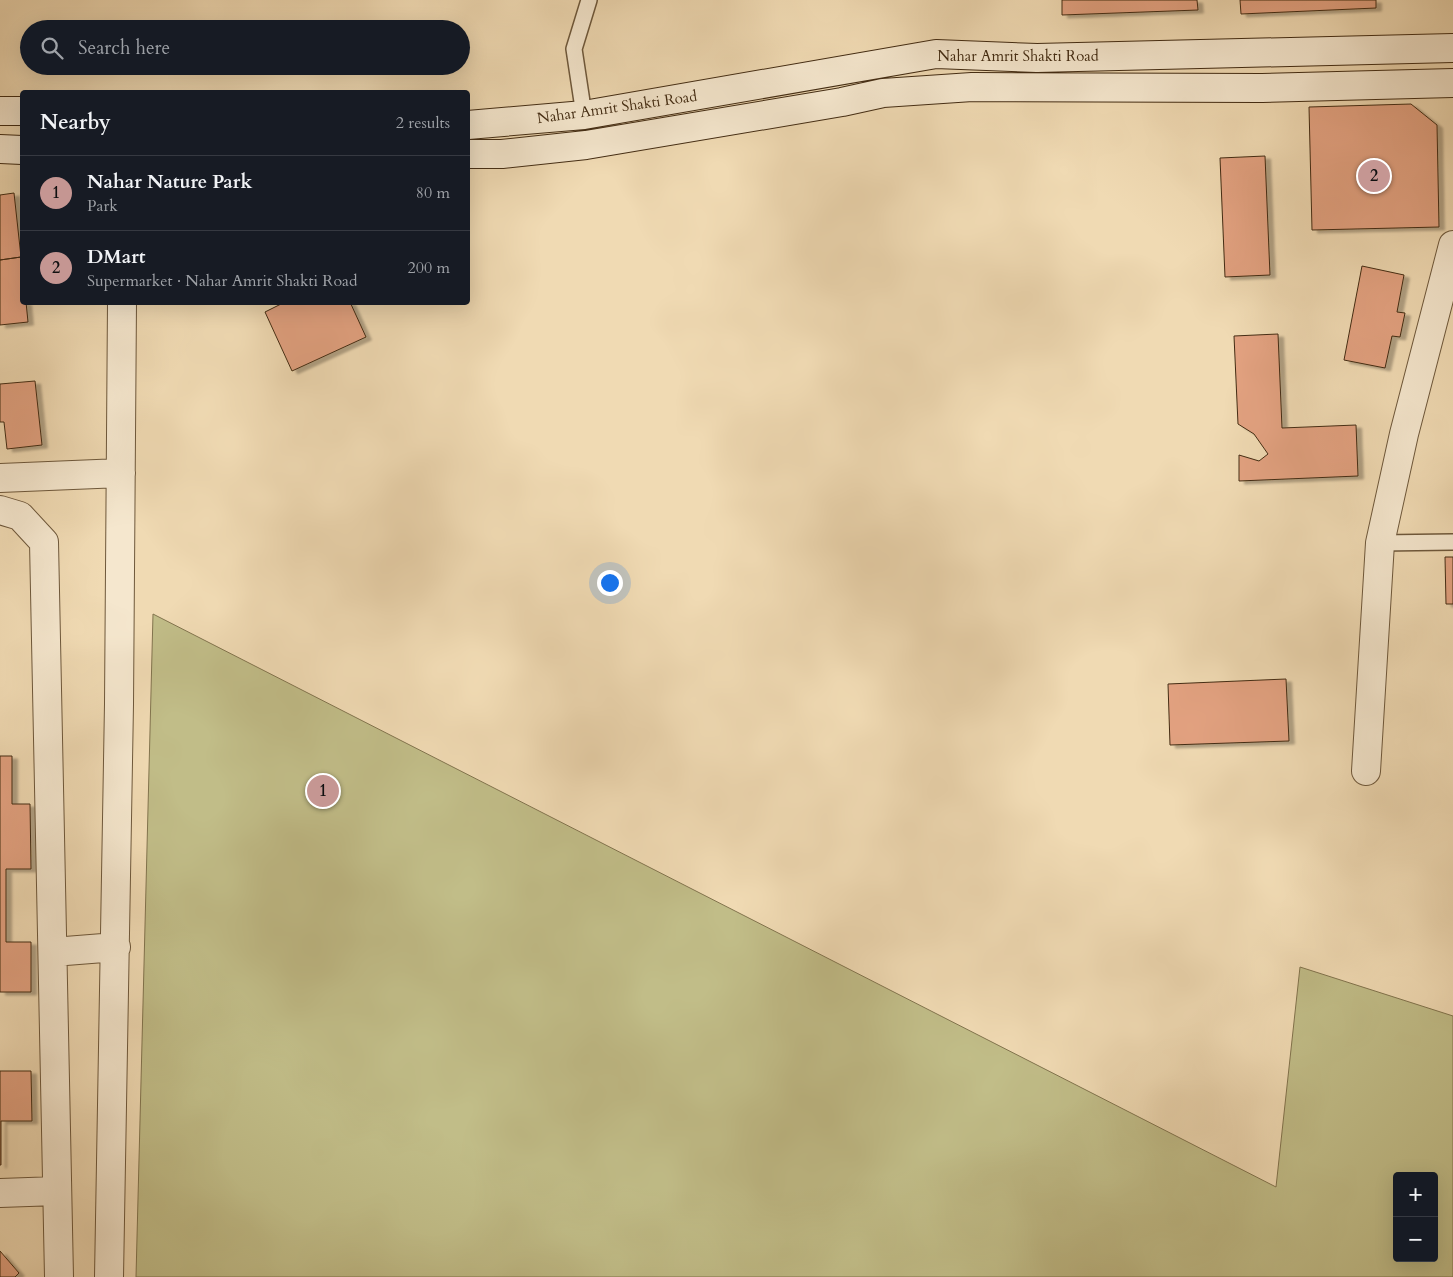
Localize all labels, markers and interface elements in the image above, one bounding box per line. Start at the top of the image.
search box [20,20,470,75]
icon: search [38,34,66,62]
text: Search here [78,35,170,61]
street label: Nahar Amrit Shakti Road [937,46,1099,66]
street label: Nahar Amrit Shakti Road [536,86,698,128]
text: Nearby [40,108,111,137]
text: 2 results [396,112,450,134]
pin: 2 [1358,157,1390,195]
text: Nahar Nature Park [87,169,252,195]
text: 1 [52,182,60,204]
text: 80 m [416,182,450,204]
text: Park [87,195,118,217]
text: DMart [87,244,146,270]
text: 2 [52,257,60,279]
text: 200 m [408,257,450,279]
text: Supermarket · Nahar Amrit Shakti Road [87,270,358,292]
your location [597,570,623,596]
pin: 1 [307,772,339,810]
map controls [1393,1172,1438,1262]
button: + [1393,1172,1438,1217]
button: − [1393,1217,1438,1262]

